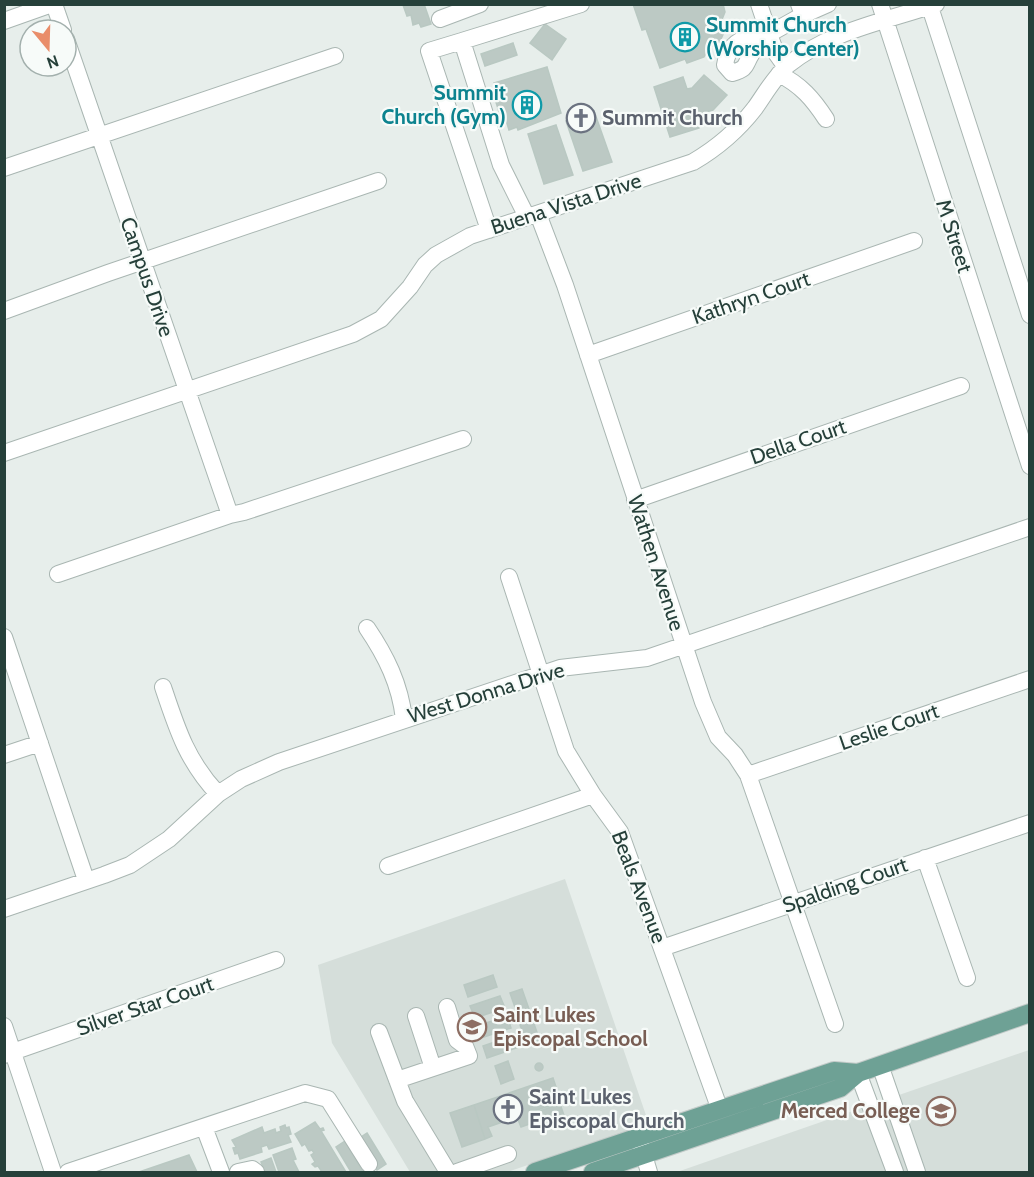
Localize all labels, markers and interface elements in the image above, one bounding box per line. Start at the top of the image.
place label: Summit Church (Worship Center) [706,12,860,61]
north arrow [18,18,78,78]
building icon: Summit Church (Worship Center) [669,21,701,53]
text: N [44,51,61,73]
place label: Summit Church (Gym) [382,80,506,129]
building icon: Summit Church (Gym) [511,89,543,121]
church icon: Summit Church [565,102,597,134]
place label: Summit Church [602,105,743,130]
street label: Buena Vista Drive [488,167,644,240]
street label: M Street [931,196,978,276]
street label: Campus Drive [115,214,180,340]
street label: Kathryn Court [689,266,813,329]
street label: Della Court [747,414,849,470]
street label: Wathen Avenue [623,492,690,634]
street label: West Donna Drive [405,657,567,728]
street label: Leslie Court [836,698,942,755]
street label: Beals Avenue [607,827,672,947]
street label: Spalding Court [779,851,911,918]
street label: Silver Star Court [73,970,217,1041]
place label: Saint Lukes Episcopal School [493,1002,648,1051]
school or university icon: Saint Lukes Episcopal School [456,1011,488,1043]
place label: Saint Lukes Episcopal Church [529,1084,685,1133]
church icon: Saint Lukes Episcopal Church [492,1093,524,1125]
school or university icon: Merced College [925,1095,957,1127]
place label: Merced College [781,1098,920,1123]

